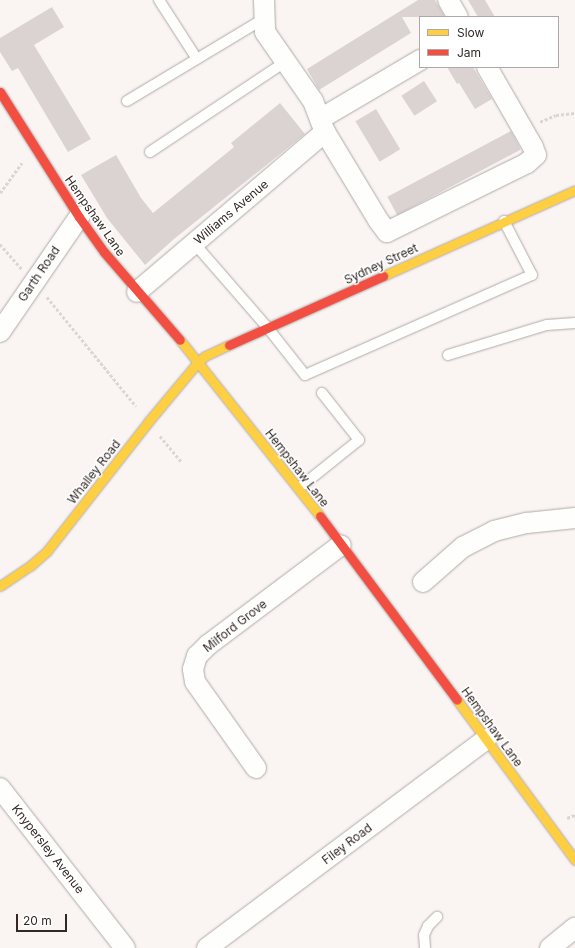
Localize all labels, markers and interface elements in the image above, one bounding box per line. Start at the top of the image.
legend [419,16,559,68]
text: Slow [457,25,484,40]
text: Jam [457,45,481,60]
street label: Hempshaw Lane [62,173,128,259]
street label: Williams Avenue [191,177,271,247]
street label: Sydney Street [342,241,420,287]
street label: Garth Road [15,244,63,304]
street label: Hempshaw Lane [262,426,332,510]
street label: Whalley Road [65,437,123,507]
street label: Milford Grove [200,597,270,655]
street label: Hempshaw Lane [458,684,526,770]
street label: Knypersley Avenue [9,802,87,896]
street label: Filey Road [319,821,375,867]
scale bar [18,906,69,932]
text: 20 m [23,913,52,928]

